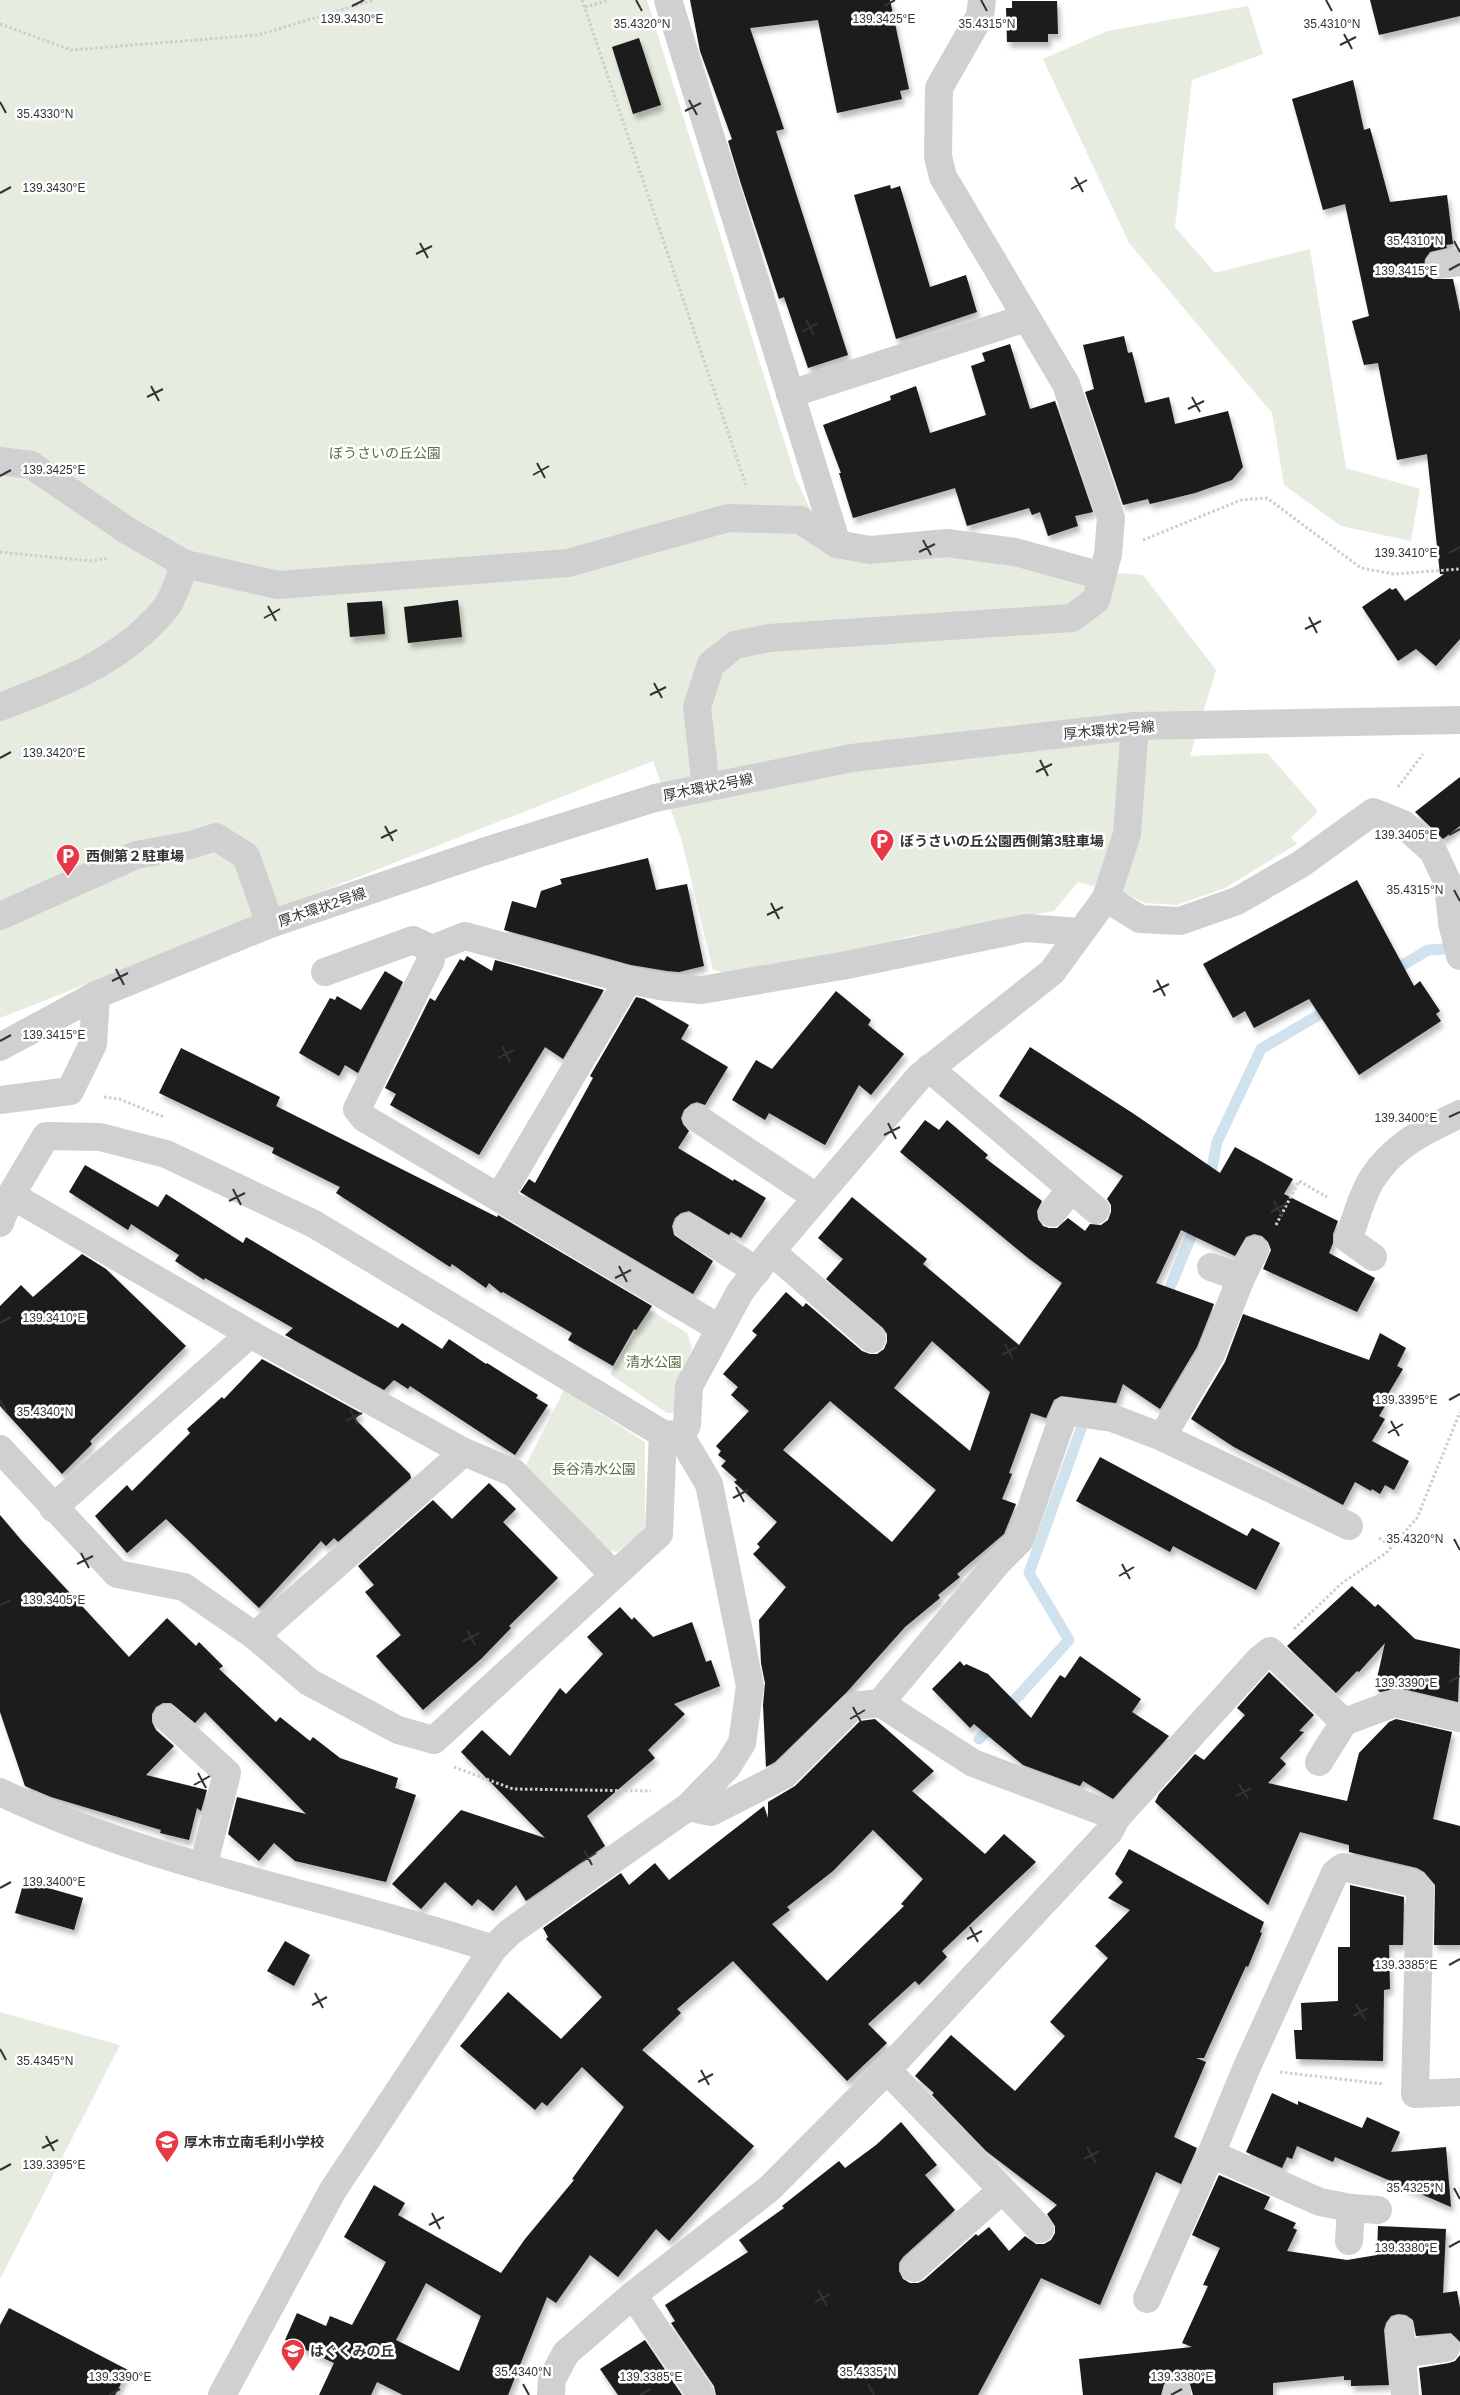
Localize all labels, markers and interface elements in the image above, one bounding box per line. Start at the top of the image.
text: 139.3430°E [321,12,383,26]
text: 139.3425°E [853,12,915,26]
text: 35.4320°N [614,17,670,31]
text: 35.4315°N [959,17,1015,31]
text: 35.4310°N [1304,17,1360,31]
text: 35.4330°N [17,107,73,121]
text: 139.3430°E [23,181,85,195]
text: 35.4310°N [1387,234,1443,248]
text: 139.3415°E [1375,264,1437,278]
park label: ぼうさいの丘公園 [329,445,441,461]
text: 139.3425°E [23,463,85,477]
text: 139.3410°E [1375,546,1437,560]
street label: 厚木環状2号線 [1063,718,1155,742]
text: 139.3420°E [23,746,85,760]
street label: 厚木環状2号線 [661,770,755,804]
parking icon: ぼうさいの丘公園西側第3駐車場 [869,828,895,862]
text: 139.3405°E [1375,828,1437,842]
place label: ぼうさいの丘公園西側第3駐車場 [900,833,1104,849]
parking icon: 西側第２駐車場 [55,843,81,877]
place label: 西側第２駐車場 [86,848,184,864]
text: 35.4315°N [1387,883,1443,897]
street label: 厚木環状2号線 [276,884,368,930]
text: 139.3415°E [23,1028,85,1042]
text: 139.3400°E [1375,1111,1437,1125]
text: 139.3410°E [23,1311,85,1325]
park label: 清水公園 [626,1354,682,1370]
text: 139.3395°E [1375,1393,1437,1407]
text: 35.4340°N [17,1405,73,1419]
park label: 長谷清水公園 [552,1461,636,1477]
text: 35.4320°N [1387,1532,1443,1546]
text: 139.3405°E [23,1593,85,1607]
text: 139.3390°E [1375,1676,1437,1690]
text: 139.3400°E [23,1875,85,1889]
text: 139.3385°E [1375,1958,1437,1972]
text: 35.4345°N [17,2054,73,2068]
school or university icon: 厚木市立南毛利小学校 [154,2129,180,2163]
place label: 厚木市立南毛利小学校 [184,2134,324,2150]
text: 139.3395°E [23,2158,85,2172]
text: 35.4325°N [1387,2181,1443,2195]
text: 139.3380°E [1375,2241,1437,2255]
school or university icon: はぐくみの丘 [280,2338,306,2372]
place label: はぐくみの丘 [310,2343,395,2359]
text: 35.4340°N [495,2365,551,2379]
text: 35.4335°N [840,2365,896,2379]
text: 139.3390°E [89,2370,151,2384]
text: 139.3385°E [620,2370,682,2384]
text: 139.3380°E [1151,2370,1213,2384]

